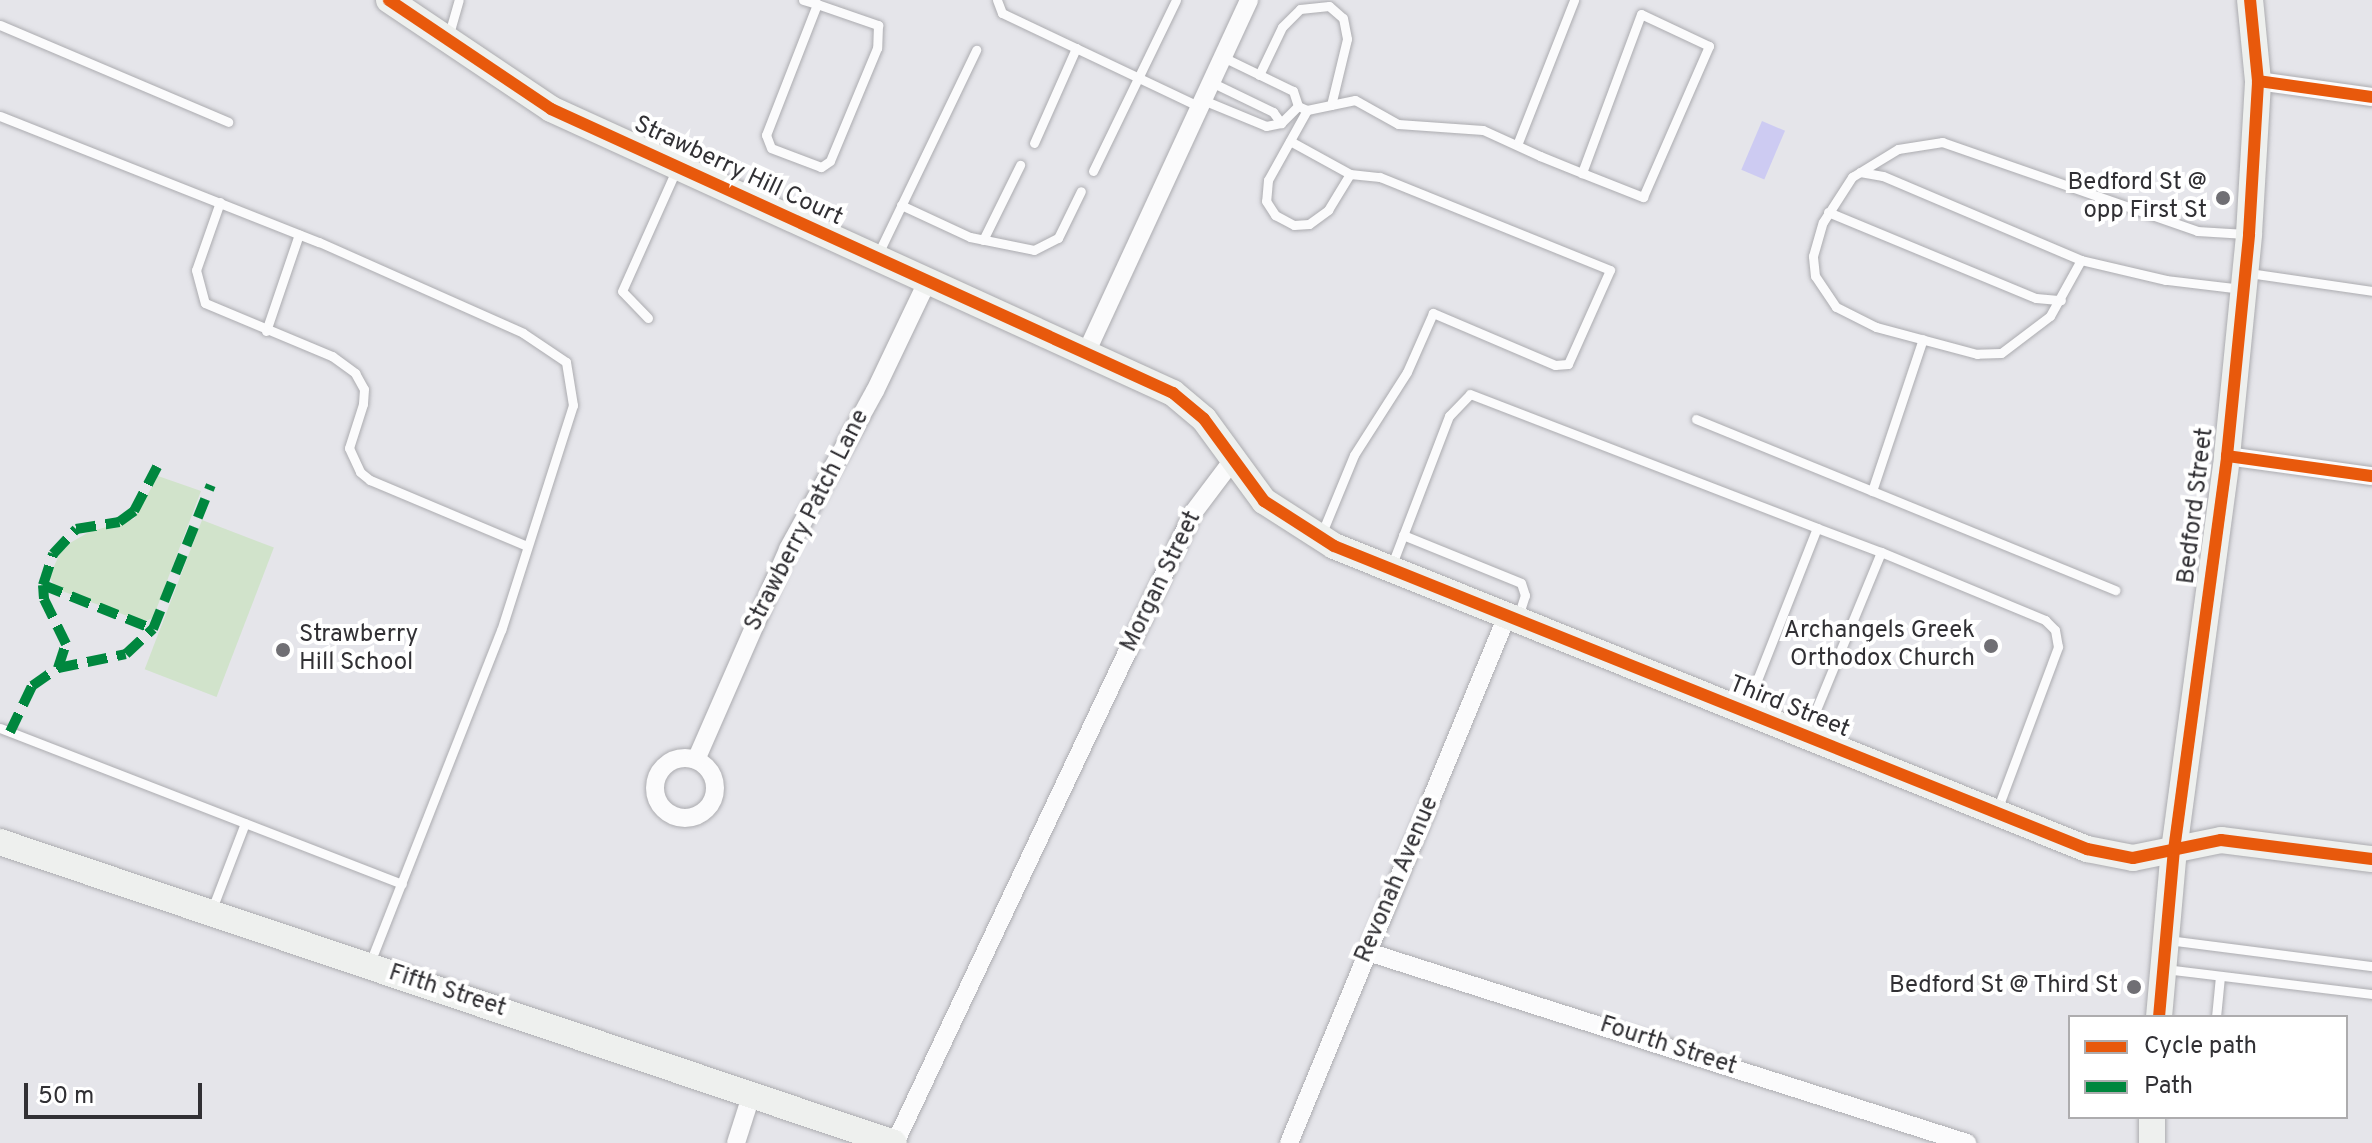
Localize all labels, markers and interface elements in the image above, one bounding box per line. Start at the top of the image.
street label: Strawberry Hill Court [629,111,847,233]
place label: Bedford St @ opp First St [2067,170,2207,226]
marker: Bedford St @ opp First St [2214,189,2232,207]
street label: Strawberry Patch Lane [740,405,876,637]
street label: Bedford Street [2173,426,2221,586]
street label: Morgan Street [1115,507,1209,657]
place label: Archangels Greek Orthodox Church [1784,618,1975,674]
place label: Strawberry Hill School [299,622,418,678]
marker: Archangels Greek Orthodox Church [1982,637,2000,655]
marker: Strawberry Hill School [274,641,292,659]
street label: Third Street [1724,671,1854,745]
street label: Revonah Avenue [1350,792,1446,968]
street label: Fifth Street [385,960,509,1024]
place label: Bedford St @ Third St [1888,973,2118,1001]
marker: Bedford St @ Third St [2125,978,2143,996]
street label: Fourth Street [1596,1011,1740,1083]
legend [2068,1015,2348,1119]
text: Cycle path [2144,1032,2257,1062]
scale bar [28,1067,206,1117]
text: Path [2144,1072,2193,1102]
text: 50 m [38,1082,94,1112]

